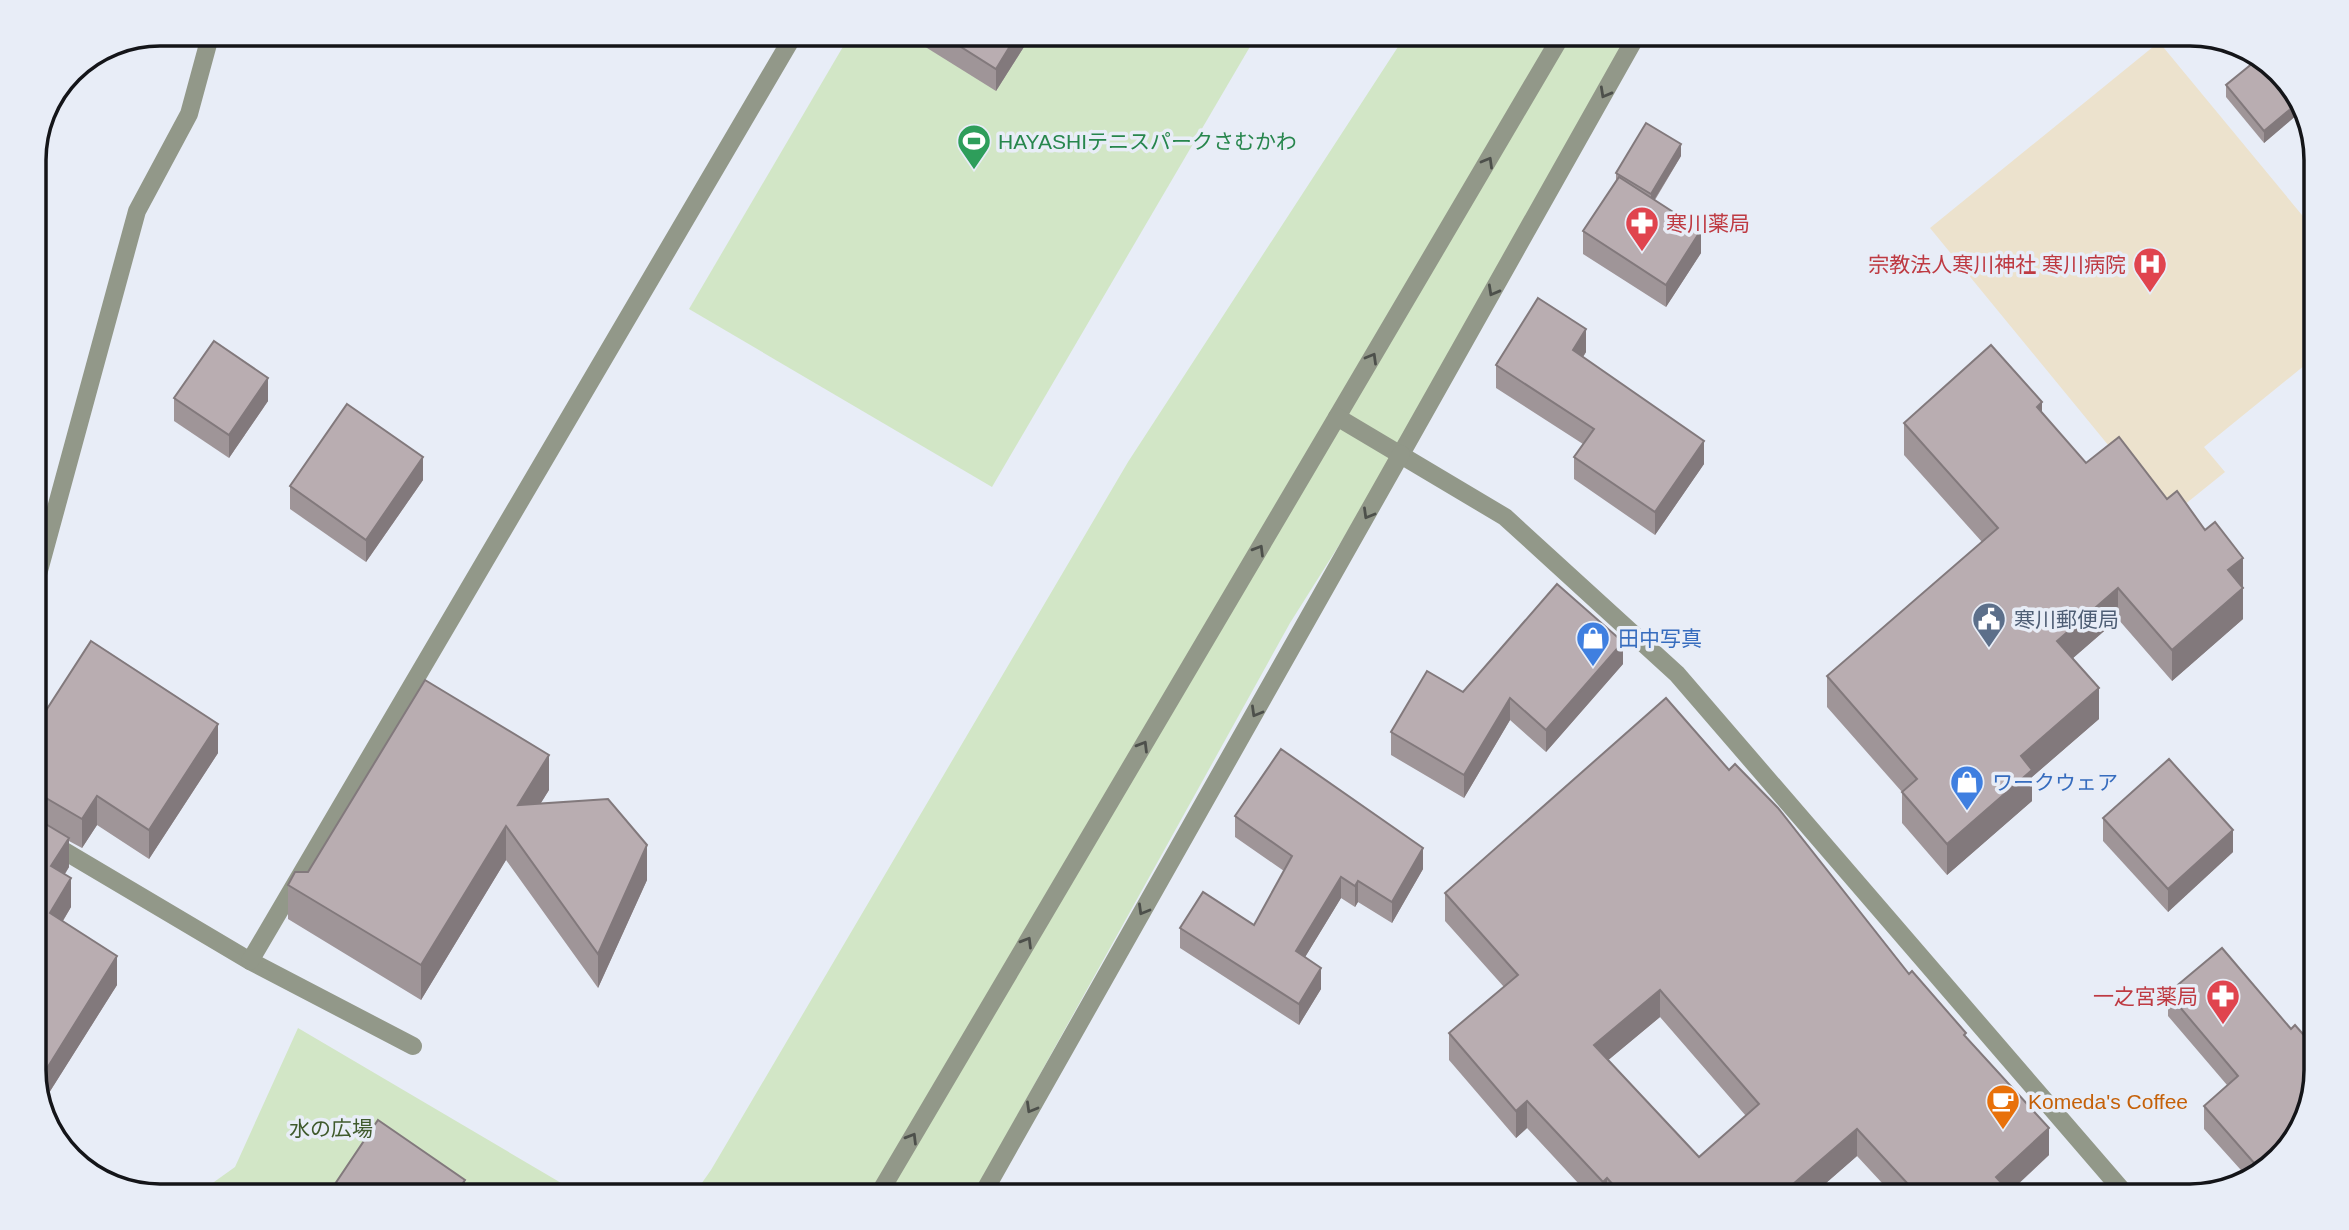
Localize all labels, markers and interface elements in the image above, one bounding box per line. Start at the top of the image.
one-way arrow [1600,85,1613,98]
sports icon: HAYASHIテニスパークさむかわ [955,122,993,171]
place label: HAYASHIテニスパークさむかわ [998,130,1297,153]
one-way arrow [1479,157,1492,170]
pharmacy icon: 寒川薬局 [1623,204,1661,253]
place label: 寒川薬局 [1666,212,1750,235]
hospital icon: 宗教法人寒川神社 寒川病院 [2131,245,2169,294]
place label: 宗教法人寒川神社 寒川病院 [1868,253,2126,276]
one-way arrow [1488,284,1501,296]
one-way arrow [1364,353,1377,366]
one-way arrow [1363,506,1376,519]
one-way arrow [1250,545,1263,558]
public building icon: 寒川郵便局 [1970,600,2008,649]
place label: 寒川郵便局 [2014,608,2119,631]
shop icon: 田中写真 [1574,619,1612,668]
place label: 田中写真 [1618,627,1702,650]
one-way arrow [1251,704,1264,717]
one-way arrow [1135,741,1148,754]
shop icon: ワークウェア [1948,763,1986,812]
place label: ワークウェア [1992,771,2118,794]
one-way arrow [1138,902,1151,915]
one-way arrow [1019,937,1032,950]
pharmacy icon: 一之宮薬局 [2204,977,2242,1026]
place label: 一之宮薬局 [2093,985,2198,1008]
cafe icon: Komeda's Coffee [1984,1082,2022,1131]
place label: Komeda's Coffee [2028,1090,2188,1113]
one-way arrow [1026,1100,1039,1113]
park label: 水の広場 [289,1117,373,1140]
one-way arrow [903,1133,916,1146]

